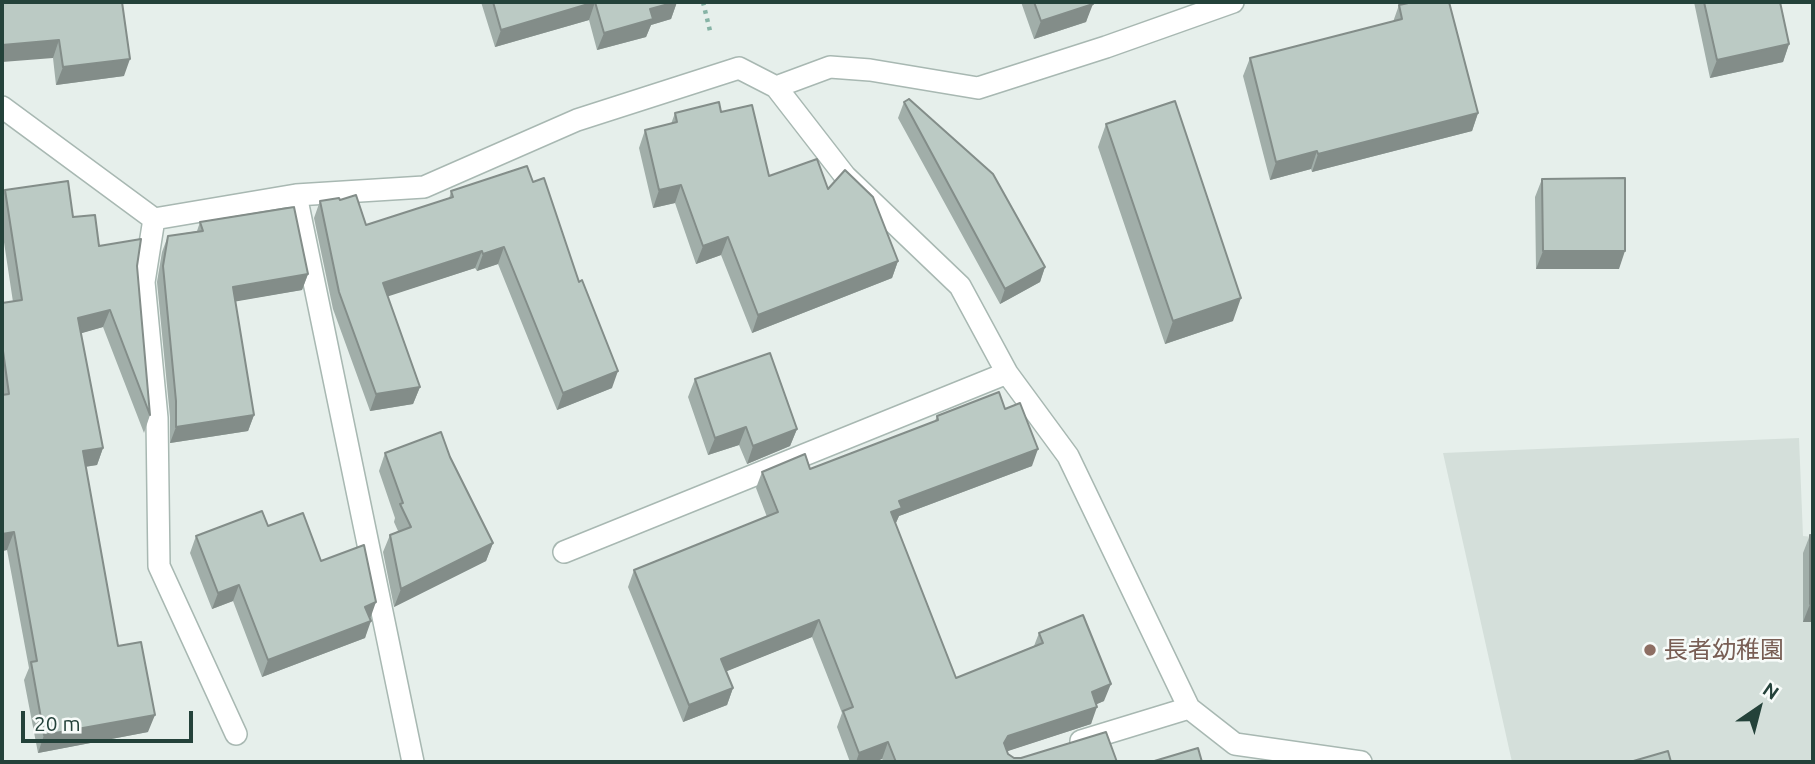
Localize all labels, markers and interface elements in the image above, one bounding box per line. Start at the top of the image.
place label: 長者幼稚園 [1664,636,1784,664]
marker: 長者幼稚園 [1642,642,1658,658]
north arrow [1724,673,1794,743]
text: N [1759,678,1783,704]
scale bar [24,698,196,742]
text: 20 m [34,711,81,735]

